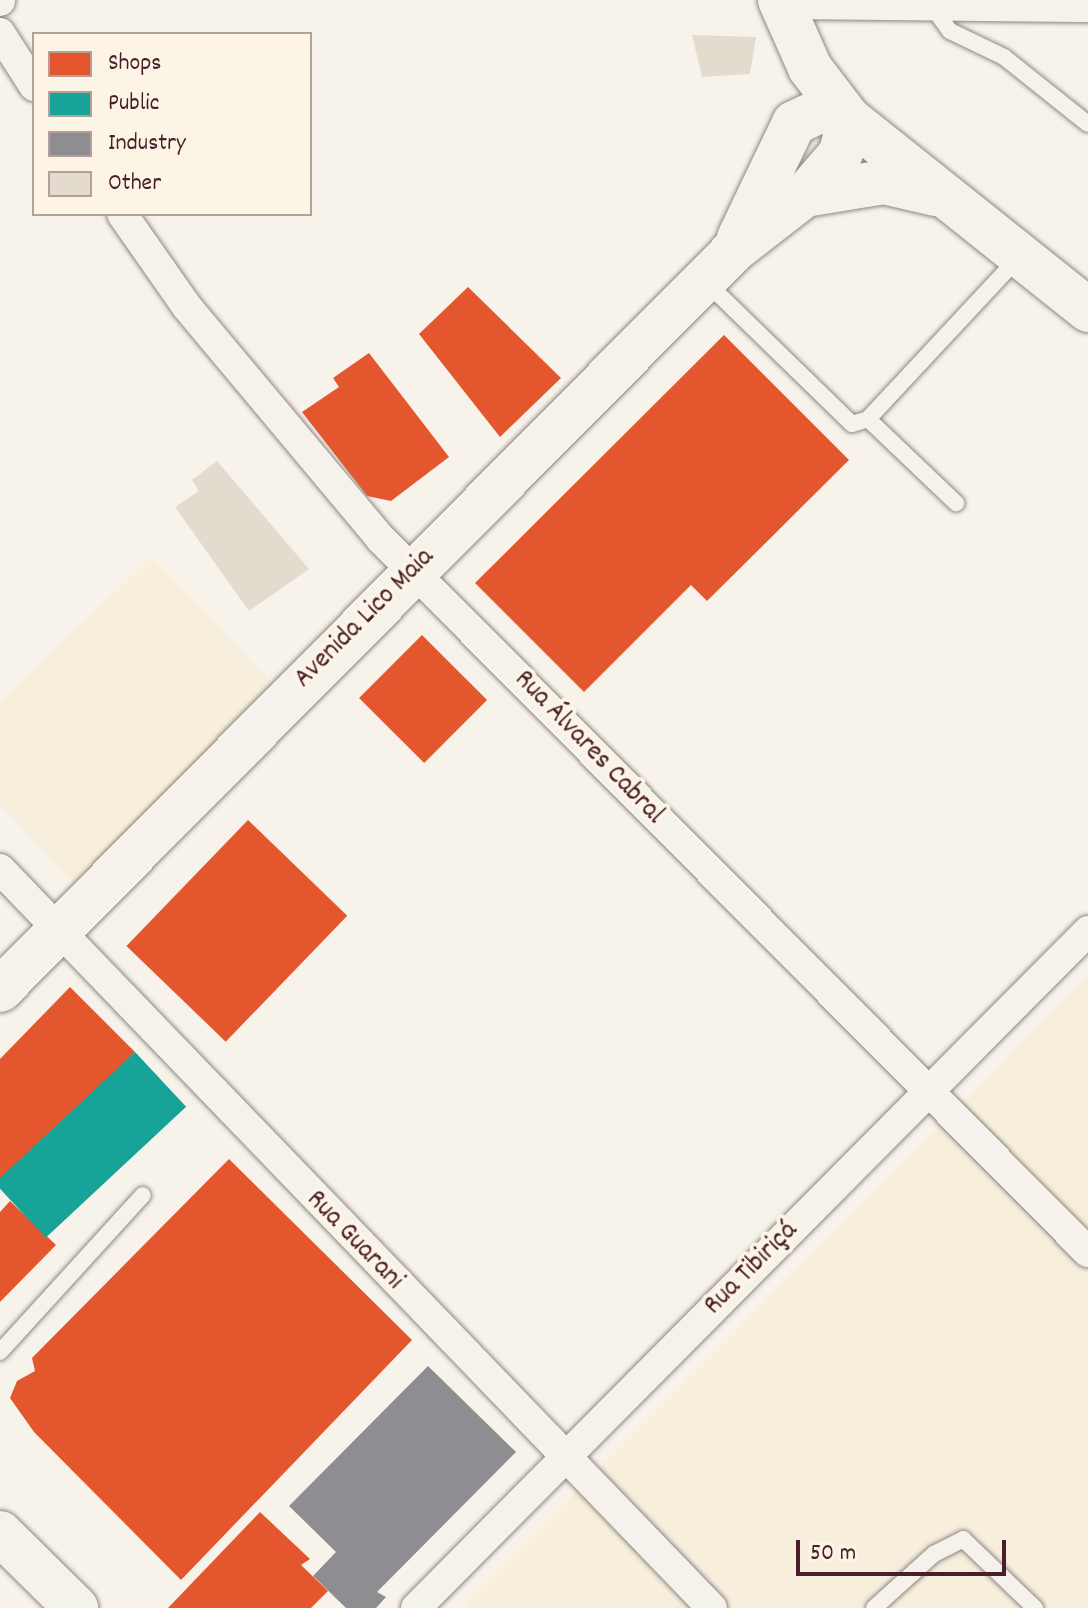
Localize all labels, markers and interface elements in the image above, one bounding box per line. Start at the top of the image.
legend [32,32,312,216]
text: Shops [108,47,161,81]
text: Public [108,87,159,121]
text: Industry [108,127,186,161]
text: Other [108,167,161,201]
street label: Avenida Lico Maia [288,542,442,696]
street label: Rua Álvares Cabral [506,664,670,832]
street label: Rua Guarani [298,1184,410,1298]
street label: Rua Tibiriçá [698,1215,806,1323]
scale bar [800,1524,1010,1574]
text: 50 m [810,1537,856,1571]

